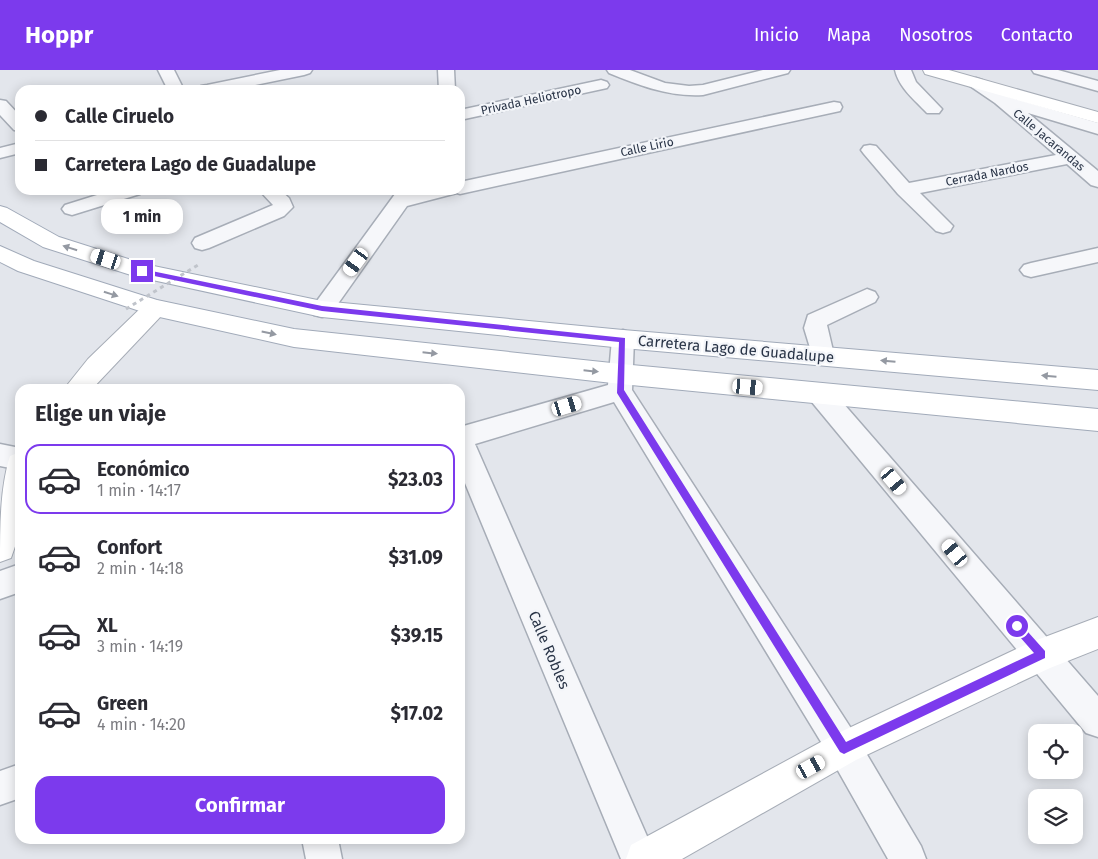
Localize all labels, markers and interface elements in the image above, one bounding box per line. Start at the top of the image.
text: Hoppr [25,21,93,49]
text: Inicio [754,24,799,46]
text: Mapa [827,24,871,46]
text: Nosotros [899,24,973,46]
text: Contacto [1001,24,1073,46]
street label: Privada Heliotropo [480,83,582,117]
text: Calle Ciruelo [65,105,174,128]
street label: Calle Jacarandas [1010,106,1088,174]
street label: Calle Lirio [619,135,675,159]
text: Carretera Lago de Guadalupe [65,153,316,176]
street label: Cerrada Nardos [944,159,1030,189]
callout: 1 min [101,198,183,234]
text: 1 min [123,207,161,226]
one-way arrow [62,243,77,251]
car [341,245,370,279]
car [89,247,122,271]
route end [131,260,153,282]
one-way arrow [104,290,119,298]
one-way arrow [261,329,277,337]
street label: Carretera Lago de Guadalupe [637,331,835,367]
one-way arrow [422,349,438,357]
one-way arrow [879,357,895,365]
one-way arrow [584,367,600,375]
one-way arrow [1041,372,1057,380]
car [732,378,763,396]
car [550,394,583,418]
text: Elige un viaje [35,400,166,427]
icon: car [37,457,82,502]
text: Económico [97,458,190,481]
car [878,465,909,497]
text: $23.03 [388,468,443,491]
text: 1 min · 14:17 [97,481,181,500]
icon: car [37,535,82,580]
text: Confort [97,536,162,559]
car [939,537,970,569]
text: $31.09 [388,546,443,569]
text: 2 min · 14:18 [97,559,183,578]
street label: Calle Robles [524,608,574,692]
icon: car [37,613,82,658]
text: XL [97,614,118,637]
route start [1006,615,1028,637]
text: $39.15 [391,624,443,647]
text: 3 min · 14:19 [97,637,183,656]
icon: car [37,691,82,736]
text: Green [97,692,148,715]
text: $17.02 [391,702,443,725]
text: 4 min · 14:20 [97,715,186,734]
map controls [1028,724,1083,844]
button: locate [1028,724,1083,779]
car [794,753,827,781]
button: Confirmar [35,776,445,834]
button: layers [1028,789,1083,844]

